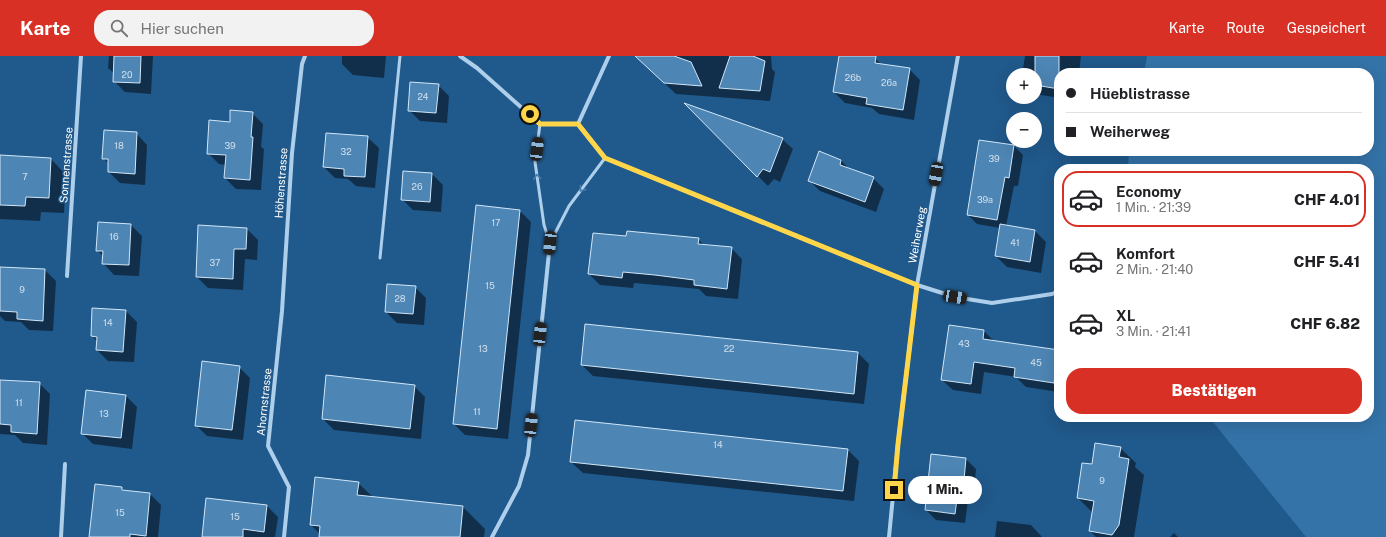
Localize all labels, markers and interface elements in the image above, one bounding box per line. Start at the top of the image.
search box [94,10,374,46]
text: Karte [20,17,70,39]
icon: search [108,17,130,39]
text: Hier suchen [140,20,224,37]
text: Karte [1169,20,1204,36]
text: Route [1226,20,1265,36]
text: Gespeichert [1287,20,1366,36]
map controls [1006,68,1042,148]
button: + [1006,68,1042,104]
house number: 20 [122,69,133,80]
house number: 26b [845,72,861,83]
house number: 26a [881,77,897,88]
text: Hüeblistrasse [1090,85,1190,102]
house number: 24 [417,91,429,102]
route start [521,105,539,123]
button: − [1006,112,1042,148]
text: Weiherweg [1090,123,1170,140]
street label: Sonnenstrasse [57,127,75,203]
car [530,136,544,162]
house number: 18 [114,140,124,151]
house number: 39 [224,140,236,151]
house number: 32 [340,146,352,157]
street label: Höhenstrasse [273,147,289,219]
house number: 39 [988,153,1000,164]
car [928,161,944,187]
house number: 7 [22,171,28,182]
one-way arrow [533,174,542,180]
house number: 26 [412,181,423,192]
icon: car [1068,181,1104,217]
text: Economy [1116,183,1181,200]
one-way arrow [579,185,586,192]
text: CHF 4.01 [1294,191,1360,208]
house number: 39a [977,194,993,205]
text: 1 Min. · 21:39 [1116,200,1191,215]
street label: Weiherweg [906,205,928,264]
house number: 17 [491,217,501,228]
car [543,230,557,256]
house number: 16 [109,231,119,242]
house number: 41 [1010,237,1020,248]
icon: car [1068,243,1104,279]
text: Komfort [1116,245,1175,262]
text: CHF 5.41 [1294,253,1360,270]
house number: 37 [210,257,220,268]
text: 2 Min. · 21:40 [1116,262,1193,277]
house number: 15 [485,280,495,291]
house number: 9 [19,284,25,295]
car [942,289,968,305]
house number: 28 [394,293,406,304]
icon: car [1068,305,1104,341]
text: XL [1116,307,1135,324]
text: CHF 6.82 [1290,315,1360,332]
house number: 14 [103,317,113,328]
car [533,321,547,347]
text: 3 Min. · 21:41 [1116,324,1191,339]
house number: 43 [958,338,970,349]
house number: 13 [478,343,488,354]
house number: 22 [724,343,734,354]
house number: 45 [1030,357,1042,368]
street label: Ahornstrasse [254,367,274,437]
button: Bestätigen [1066,368,1362,414]
house number: 11 [15,397,23,408]
house number: 11 [473,406,481,417]
house number: 13 [99,408,109,419]
car [524,412,538,438]
house number: 14 [713,439,723,450]
house number: 9 [1099,475,1105,486]
callout: 1 Min. [908,476,982,504]
route end [885,481,903,499]
text: 1 Min. [927,482,963,497]
house number: 15 [115,507,125,518]
house number: 15 [230,511,240,522]

